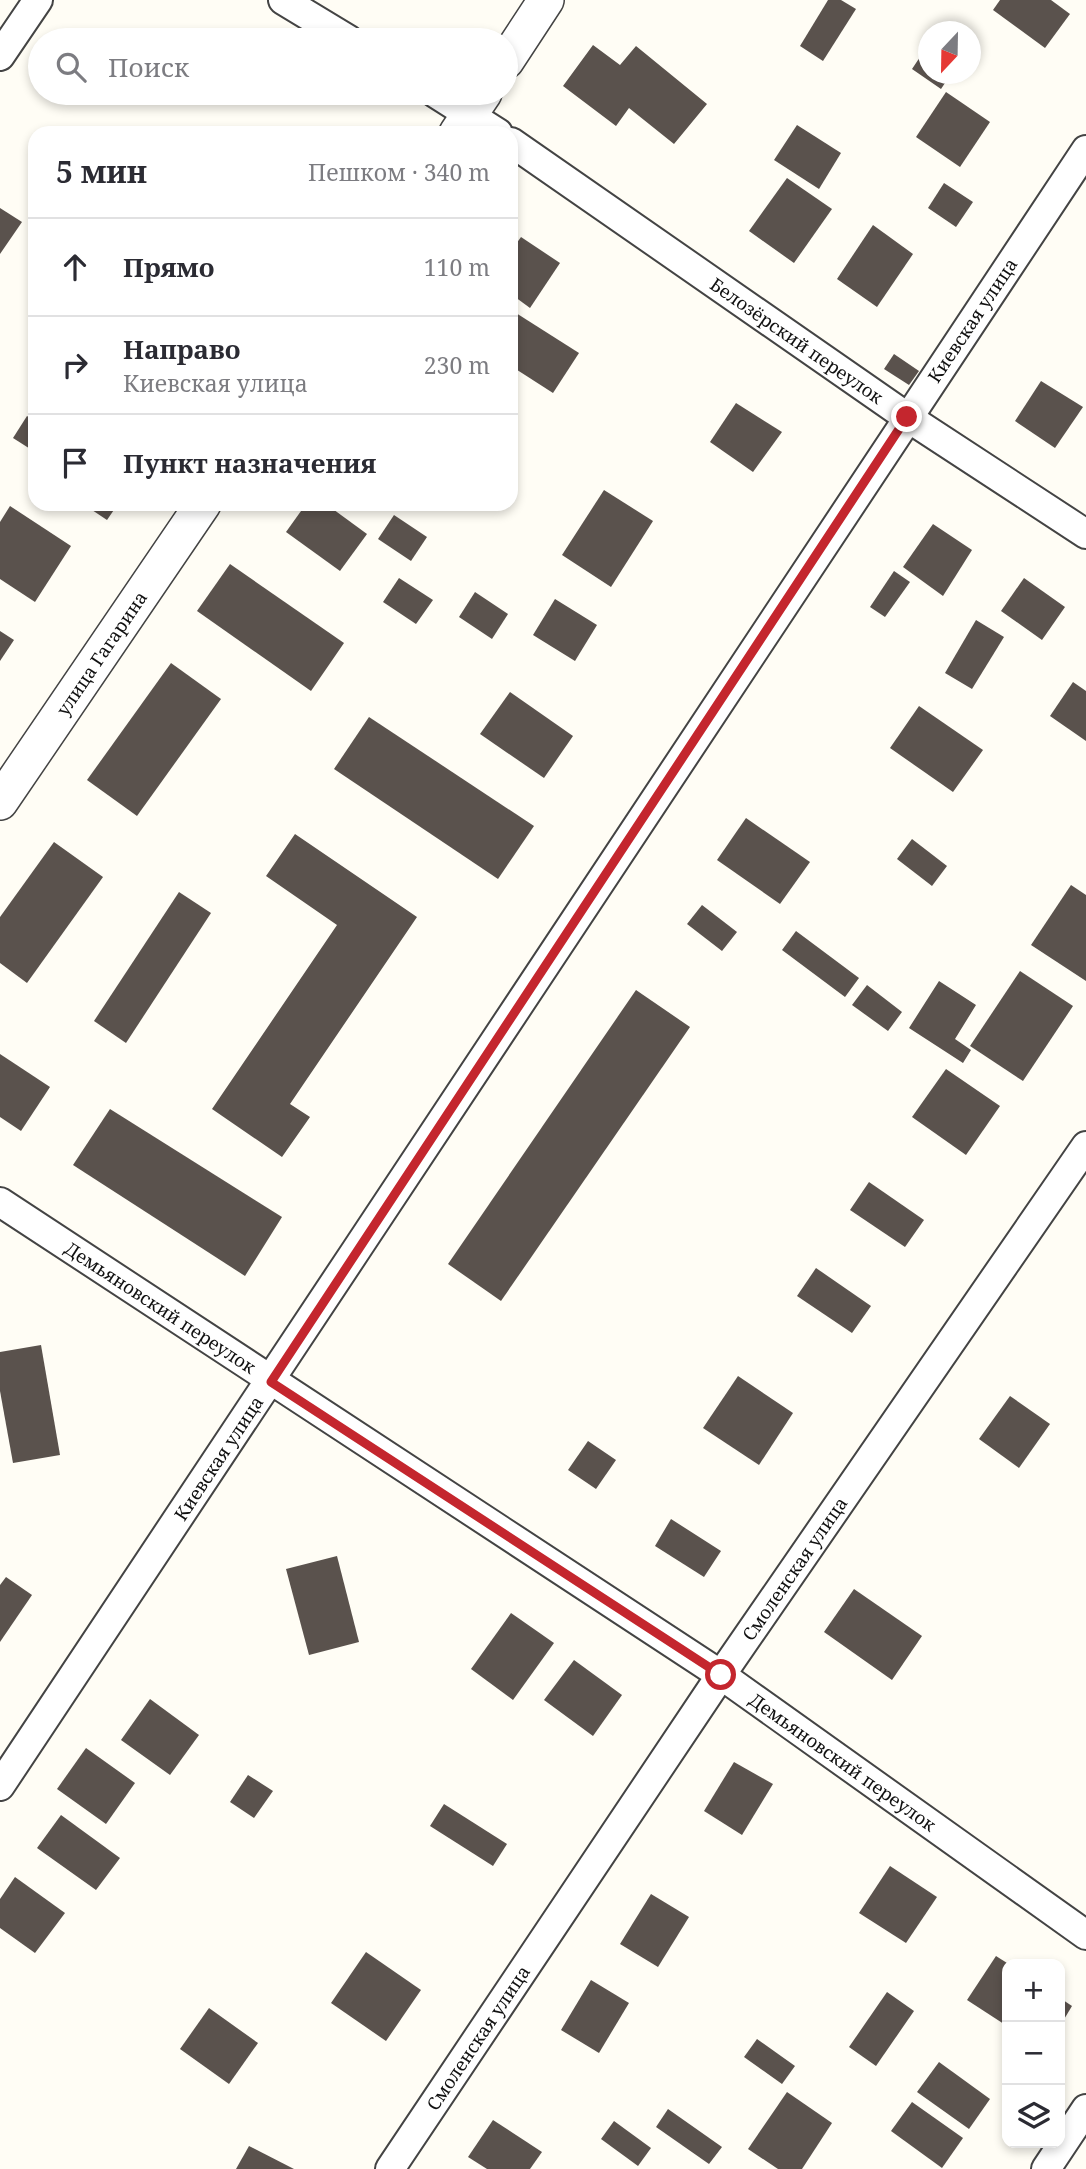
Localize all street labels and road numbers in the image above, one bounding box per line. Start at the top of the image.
street label: Киевская улица [922,253,1022,387]
street label: Белозёрский переулок [706,272,888,409]
street label: улица Гагарина [50,586,152,720]
street label: Демьяновский переулок [60,1236,261,1379]
street label: Киевская улица [168,1391,268,1525]
street label: Смоленская улица [736,1492,852,1645]
street label: Демьяновский переулок [745,1687,941,1837]
street label: Смоленская улица [421,1961,535,2115]

